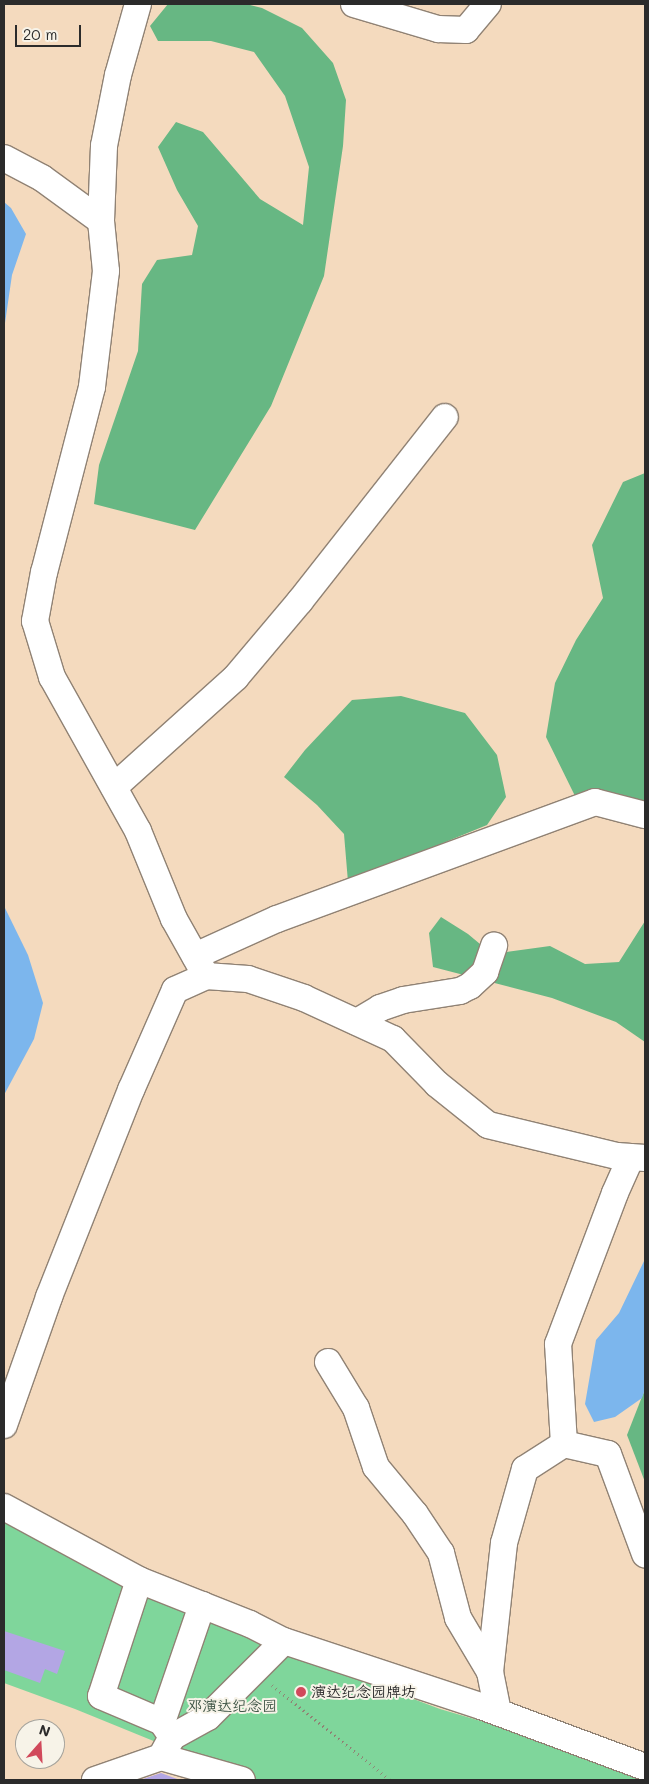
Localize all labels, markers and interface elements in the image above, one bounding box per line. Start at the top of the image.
scale bar [18,15,84,47]
text: 20 m [23,24,57,44]
place label: 演达纪念园牌坊 [311,1683,416,1701]
marker: 演达纪念园牌坊 [295,1686,307,1698]
park label: 邓演达纪念园 [187,1697,277,1715]
north arrow [15,1719,65,1769]
text: N [37,1720,53,1741]

